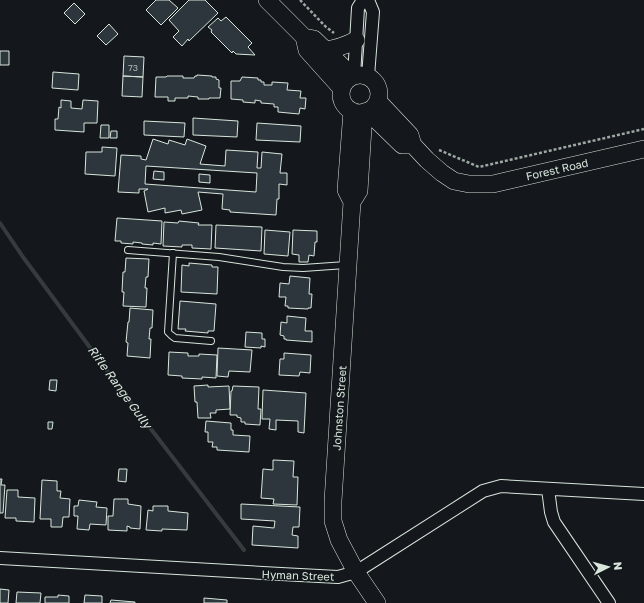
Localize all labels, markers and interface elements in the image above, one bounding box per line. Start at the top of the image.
house number: 73 [128,62,138,73]
street label: Forest Road [525,156,589,182]
water label: Rifle Range Gully [85,343,156,433]
street label: Johnston Street [330,365,348,451]
north arrow [588,547,628,587]
text: N [612,561,625,571]
street label: Hyman Street [262,567,334,583]

